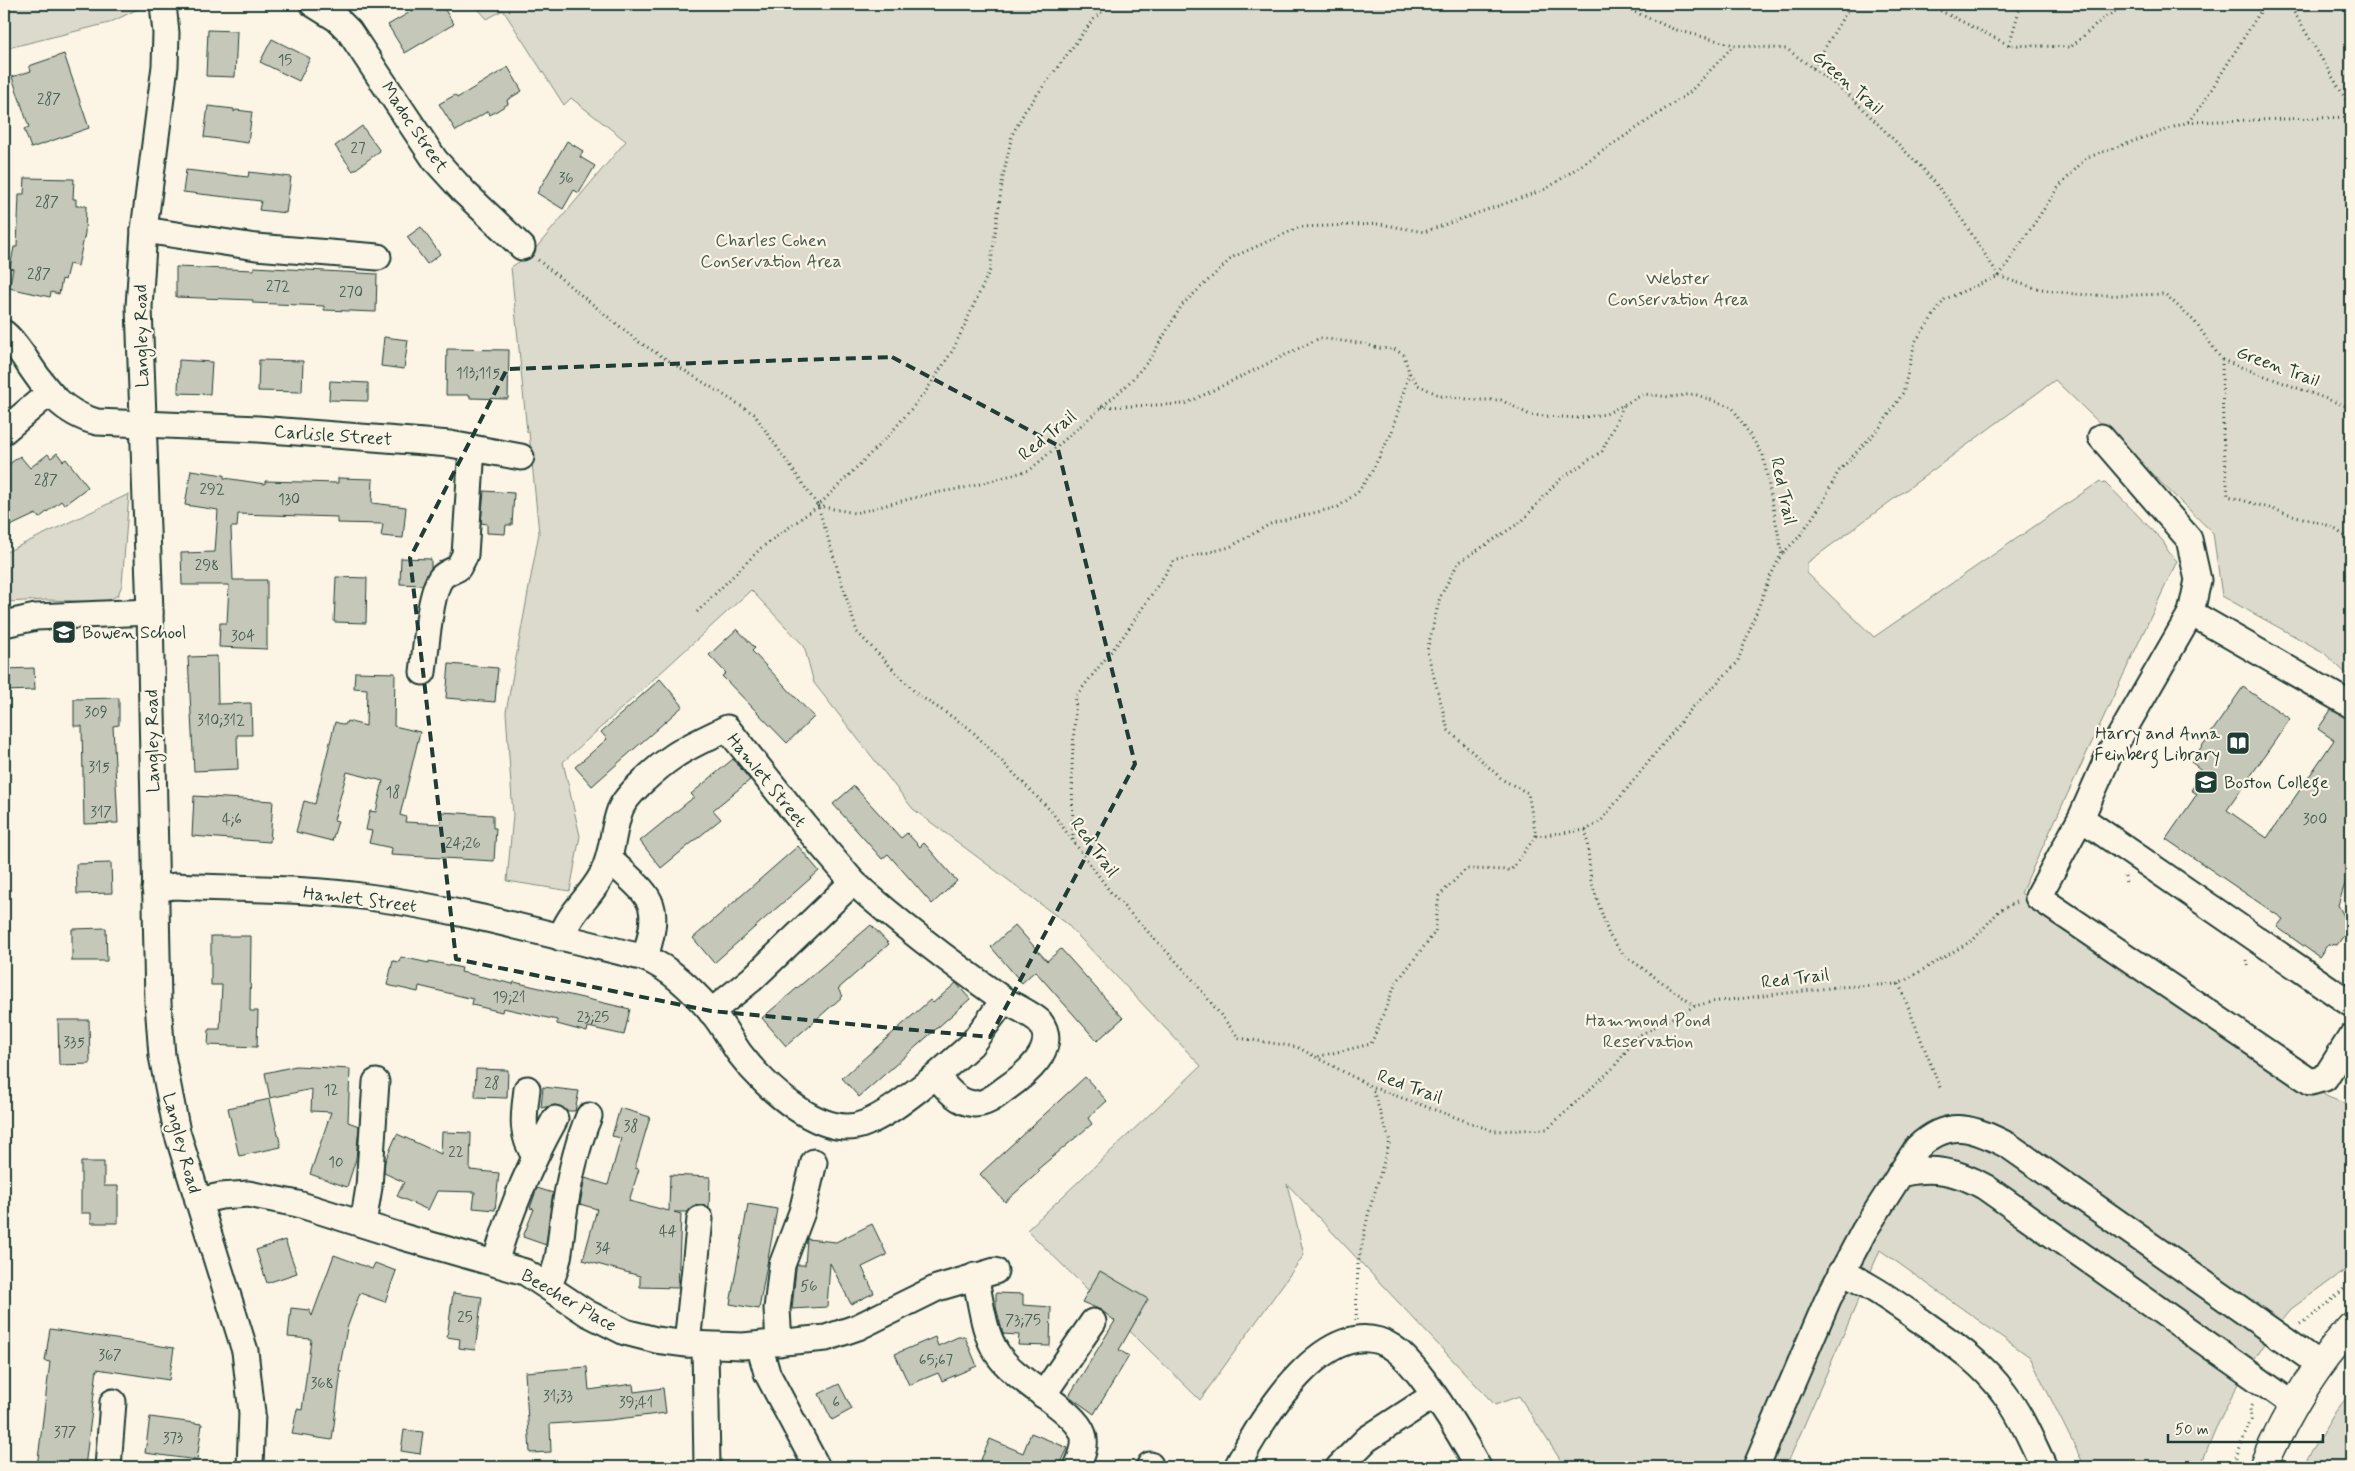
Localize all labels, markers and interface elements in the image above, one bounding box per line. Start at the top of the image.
street label: Green Trail [1807,45,1888,120]
house number: 15 [278,51,292,71]
street label: Madoc Street [375,77,454,178]
house number: 287 [37,90,61,110]
house number: 27 [351,139,366,159]
house number: 36 [558,169,574,189]
house number: 287 [35,193,59,213]
park label: Charles Cohen Conservation Area [700,229,842,274]
house number: 287 [27,265,51,285]
park label: Webster Conservation Area [1607,267,1749,312]
house number: 272 [266,277,290,297]
house number: 270 [339,283,363,303]
street label: Langley Road [129,284,156,388]
street label: Green Trail [2233,341,2323,393]
house number: 113;115 [456,364,500,384]
street label: Red Trail [1014,405,1082,467]
street label: Carlisle Street [273,420,393,452]
street label: Red Trail [1764,455,1802,527]
house number: 287 [34,471,58,491]
house number: 292 [199,480,225,500]
house number: 130 [278,490,300,510]
house number: 298 [195,556,219,576]
school or university icon: Bowen School [51,619,77,645]
place label: Bowen School [82,621,187,645]
house number: 304 [231,627,255,647]
street label: Langley Road [140,689,167,793]
house number: 309 [84,703,108,723]
house number: 310;312 [197,711,245,731]
place label: Harry and Anna Feinberg Library [2094,722,2220,769]
street label: Hamlet Street [721,729,812,833]
library icon: Harry and Anna Feinberg Library [2225,730,2251,756]
house number: 315 [88,758,110,778]
school or university icon: Boston College [2193,769,2219,795]
place label: Boston College [2224,771,2329,797]
house number: 18 [386,783,400,803]
house number: 317 [90,803,112,823]
house number: 4;6 [222,810,242,830]
house number: 300 [2303,810,2327,830]
street label: Red Trail [1064,813,1124,882]
house number: 24;26 [445,834,481,854]
street label: Hamlet Street [302,881,418,919]
street label: Red Trail [1760,963,1830,995]
house number: 19;21 [493,988,525,1008]
house number: 23;25 [577,1008,609,1028]
park label: Hammond Pond Reservation [1585,1009,1711,1054]
house number: 335 [63,1033,85,1053]
street label: Red Trail [1373,1064,1446,1110]
house number: 28 [484,1074,500,1094]
house number: 12 [324,1081,338,1101]
street label: Langley Road [155,1090,206,1196]
house number: 38 [623,1117,639,1137]
house number: 22 [448,1143,464,1163]
house number: 10 [328,1153,344,1173]
house number: 44 [659,1222,677,1242]
house number: 34 [595,1239,611,1259]
street label: Beecher Place [516,1264,621,1338]
house number: 56 [800,1277,818,1297]
house number: 25 [457,1308,473,1328]
house number: 73;75 [1005,1311,1041,1331]
house number: 367 [98,1346,122,1366]
house number: 65;67 [919,1351,954,1371]
house number: 368 [310,1374,334,1394]
house number: 31;33 [543,1387,573,1407]
house number: 39;41 [619,1393,653,1413]
house number: 6 [832,1393,840,1413]
scale bar [2168,1411,2322,1443]
text: 50 m [2175,1420,2209,1440]
house number: 377 [54,1423,76,1443]
house number: 373 [163,1429,183,1449]

